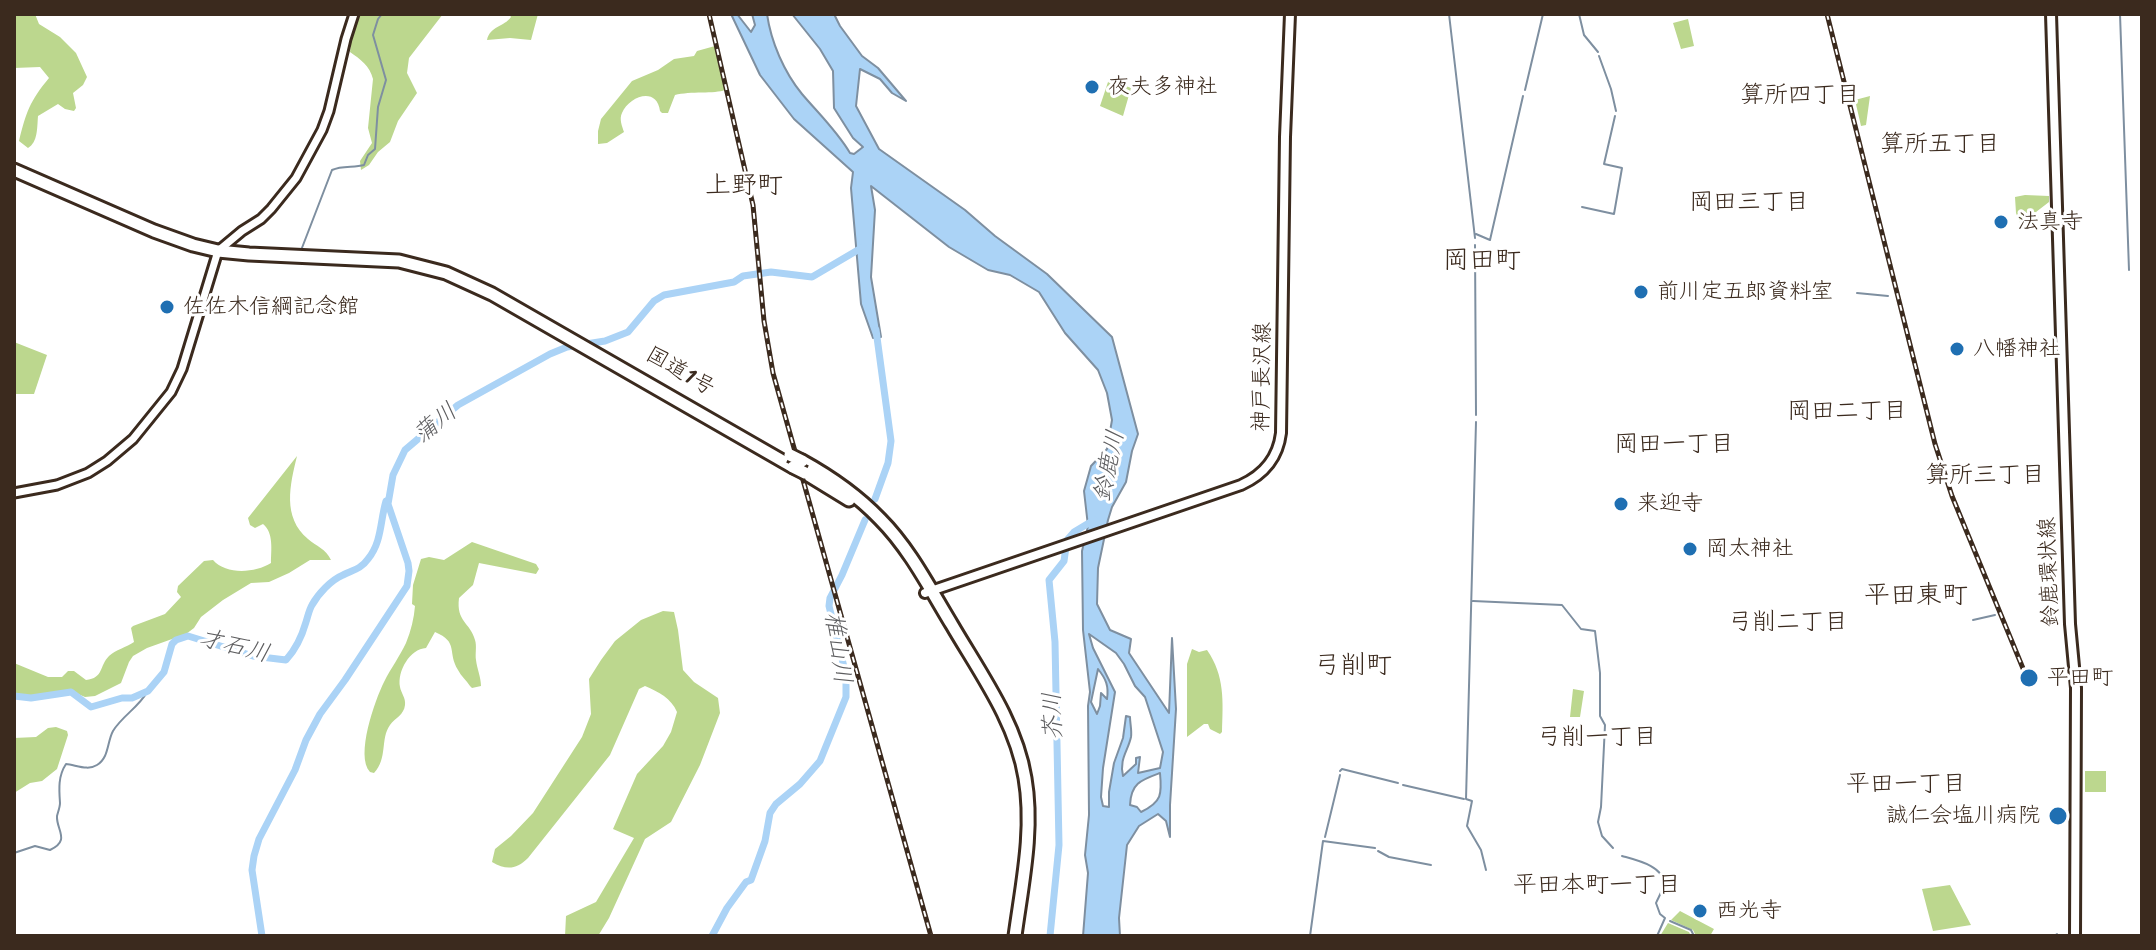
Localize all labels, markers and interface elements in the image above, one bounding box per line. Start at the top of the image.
place label: 夜夫多神社 [1108,74,1218,100]
marker: 夜夫多神社 [1083,78,1101,96]
district label: 算所四丁目 [1740,82,1860,110]
district label: 算所五丁目 [1880,131,2000,159]
district label: 上野町 [705,170,783,202]
district label: 岡田三丁目 [1689,189,1809,217]
place label: 法真寺 [2017,209,2083,235]
marker: 法真寺 [1992,213,2010,231]
district label: 岡田町 [1443,245,1521,277]
place label: 前川定五郎資料室 [1657,279,1833,305]
marker: 前川定五郎資料室 [1632,283,1650,301]
place label: 佐佐木信綱記念館 [183,294,359,320]
marker: 佐佐木信綱記念館 [158,298,176,316]
street label: 神戸長沢線 [1249,322,1277,432]
place label: 八幡神社 [1973,336,2061,362]
marker: 八幡神社 [1948,340,1966,358]
street label: 国道1号 [641,342,719,402]
water label: 蒲川 [408,398,464,450]
district label: 岡田二丁目 [1787,398,1907,426]
water label: 鈴鹿川 [1088,428,1132,504]
district label: 岡田一丁目 [1614,431,1734,459]
district label: 算所三丁目 [1925,462,2045,490]
place label: 来迎寺 [1637,491,1703,517]
marker: 来迎寺 [1612,495,1630,513]
street label: 鈴鹿環状線 [2035,517,2065,627]
place label: 岡太神社 [1706,536,1794,562]
marker: 岡太神社 [1681,540,1699,558]
district label: 平田東町 [1864,580,1968,612]
district label: 弓削二丁目 [1728,609,1848,637]
water label: 椎山川 [818,610,856,686]
water label: 才石川 [196,624,272,670]
district label: 弓削町 [1314,650,1392,682]
place label: 平田町 [2047,665,2113,691]
marker: 平田町 [2018,667,2040,689]
water label: 芥川 [1039,692,1069,740]
district label: 弓削一丁目 [1537,724,1657,752]
district label: 平田一丁目 [1846,771,1966,799]
place label: 誠仁会塩川病院 [1886,803,2040,829]
marker: 誠仁会塩川病院 [2047,805,2069,827]
district label: 平田本町一丁目 [1513,872,1681,900]
place label: 西光寺 [1716,898,1782,924]
marker: 西光寺 [1691,902,1709,920]

